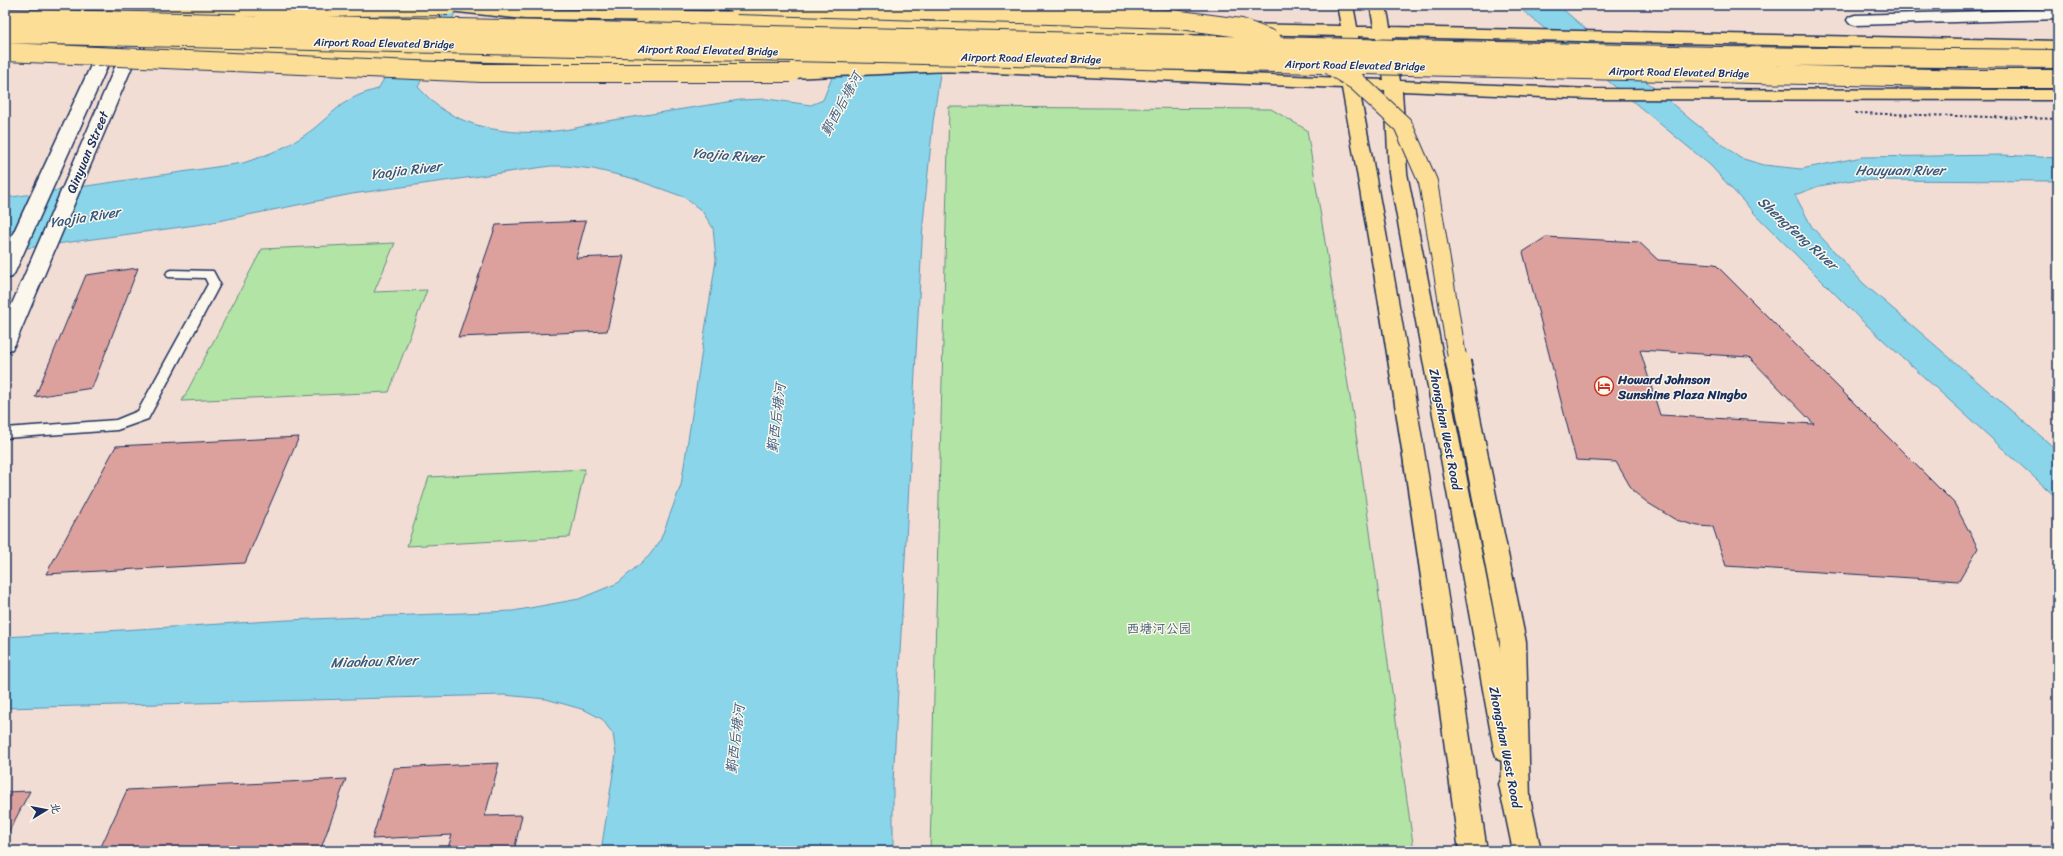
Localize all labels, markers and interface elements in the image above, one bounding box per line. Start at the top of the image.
street label: Airport Road Elevated Bridge [313,33,455,54]
street label: Airport Road Elevated Bridge [637,40,779,61]
street label: Airport Road Elevated Bridge [960,48,1102,69]
street label: Airport Road Elevated Bridge [1284,55,1426,76]
street label: Airport Road Elevated Bridge [1608,62,1750,83]
water label: 鄞西后塘河 [814,66,870,141]
street label: Qinyuan Street [60,107,115,197]
water label: Yaojia River [692,141,766,171]
water label: Yaojia River [369,153,445,187]
water label: Houyuan River [1856,158,1948,183]
water label: Shengfeng River [1752,190,1846,279]
water label: Yaojia River [48,199,124,235]
street label: Zhongshan West Road [1422,366,1469,493]
place label: Howard Johnson Sunshine Plaza Ningbo [1617,368,1748,406]
hotel icon: Howard Johnson Sunshine Plaza Ningbo [1593,375,1615,397]
water label: 鄞西后塘河 [760,380,793,454]
park label: 西塘河公园 [1126,617,1192,640]
water label: Miaohou River [330,647,420,676]
street label: Zhongshan West Road [1482,684,1529,811]
water label: 鄞西后塘河 [719,701,752,775]
north arrow [26,790,66,830]
text: 北 [45,801,66,815]

